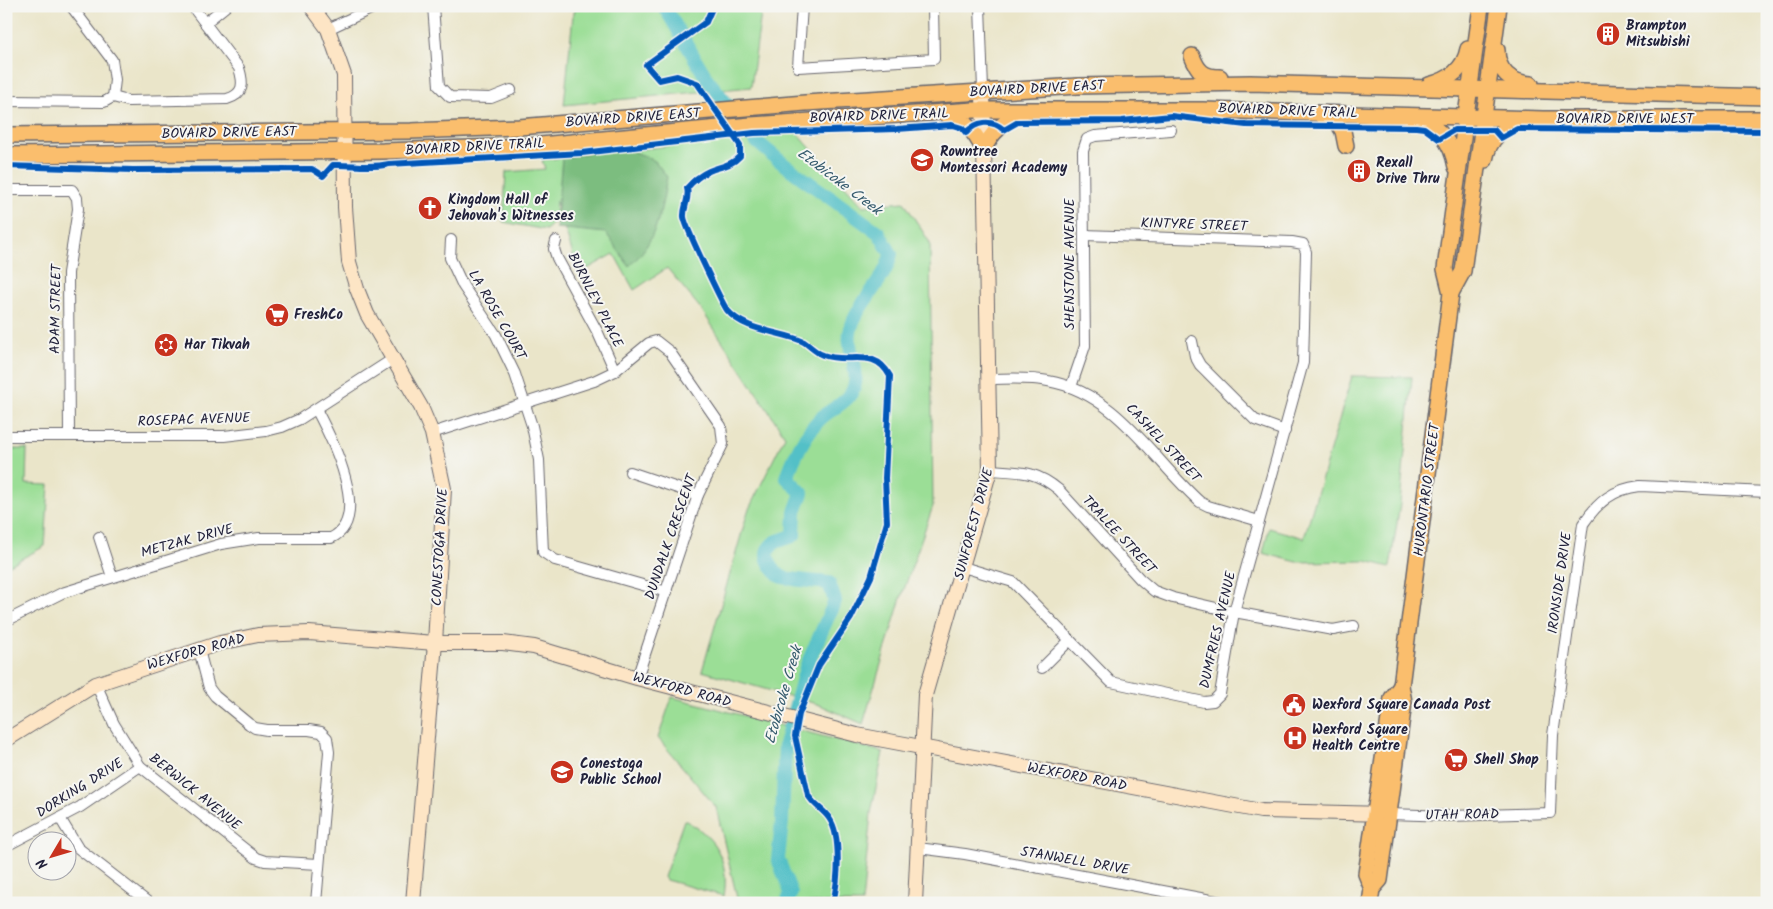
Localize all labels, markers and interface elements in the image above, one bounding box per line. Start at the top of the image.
place label: Brampton Mitsubishi [1626,15,1690,53]
building icon: Brampton Mitsubishi [1595,21,1621,47]
street label: BOVAIRD DRIVE EAST [969,74,1107,104]
street label: BOVAIRD DRIVE TRAIL [1218,98,1358,124]
street label: BOVAIRD DRIVE EAST [565,102,703,134]
street label: BOVAIRD DRIVE TRAIL [809,103,949,129]
street label: BOVAIRD DRIVE WEST [1556,108,1695,130]
street label: BOVAIRD DRIVE EAST [161,121,298,145]
street label: BOVAIRD DRIVE TRAIL [405,132,545,162]
place label: Rowntree Montessori Academy [940,141,1068,179]
water label: Etobicoke Creek [792,142,888,223]
school or university icon: Rowntree Montessori Academy [909,147,935,173]
place label: Rexall Drive Thru [1376,152,1440,190]
building icon: Rexall Drive Thru [1346,158,1372,184]
place label: Kingdom Hall of Jehovah's Witnesses [448,189,574,227]
church icon: Kingdom Hall of Jehovah's Witnesses [417,195,443,221]
street label: SHENSTONE AVENUE [1059,197,1081,330]
street label: KINTYRE STREET [1140,212,1249,238]
street label: BURNLEY PLACE [561,248,629,352]
street label: ADAM STREET [44,262,68,354]
street label: LA ROSE COURT [462,266,532,365]
supermarket icon: FreshCo [264,302,290,328]
place label: FreshCo [294,304,344,326]
synagogue icon: Har Tikvah [153,332,179,358]
place label: Har Tikvah [184,334,250,356]
street label: CASHEL STREET [1120,398,1207,489]
street label: ROSEPAC AVENUE [137,407,252,433]
street label: HURONTARIO STREET [1408,421,1446,558]
street label: SUNFOREST DRIVE [948,465,1000,583]
street label: DUNDALK CRESCENT [639,470,703,603]
street label: CONESTOGA DRIVE [426,487,454,607]
street label: TRALEE STREET [1077,491,1162,580]
street label: METZAK DRIVE [138,518,237,564]
street label: IRONSIDE DRIVE [1542,530,1578,635]
street label: DUMFRIES AVENUE [1194,568,1242,691]
street label: WEXFORD ROAD [144,628,248,676]
water label: Etobicoke Creek [759,641,810,747]
street label: WEXFORD ROAD [630,666,734,714]
public building icon: Wexford Square Canada Post [1281,692,1307,718]
place label: Wexford Square Canada Post [1312,694,1492,716]
place label: Wexford Square Health Centre [1312,719,1408,757]
hospital icon: Wexford Square Health Centre [1282,725,1308,751]
supermarket icon: Shell Shop [1443,747,1469,773]
street label: BERWICK AVENUE [144,748,246,837]
place label: Shell Shop [1474,749,1539,771]
street label: DORKING DRIVE [32,752,129,824]
place label: Conestoga Public School [580,753,661,791]
street label: WEXFORD ROAD [1025,757,1129,797]
school or university icon: Conestoga Public School [549,759,575,785]
street label: UTAH ROAD [1425,803,1499,827]
north arrow [28,832,78,882]
street label: STANWELL DRIVE [1019,841,1132,882]
text: N [31,853,54,874]

